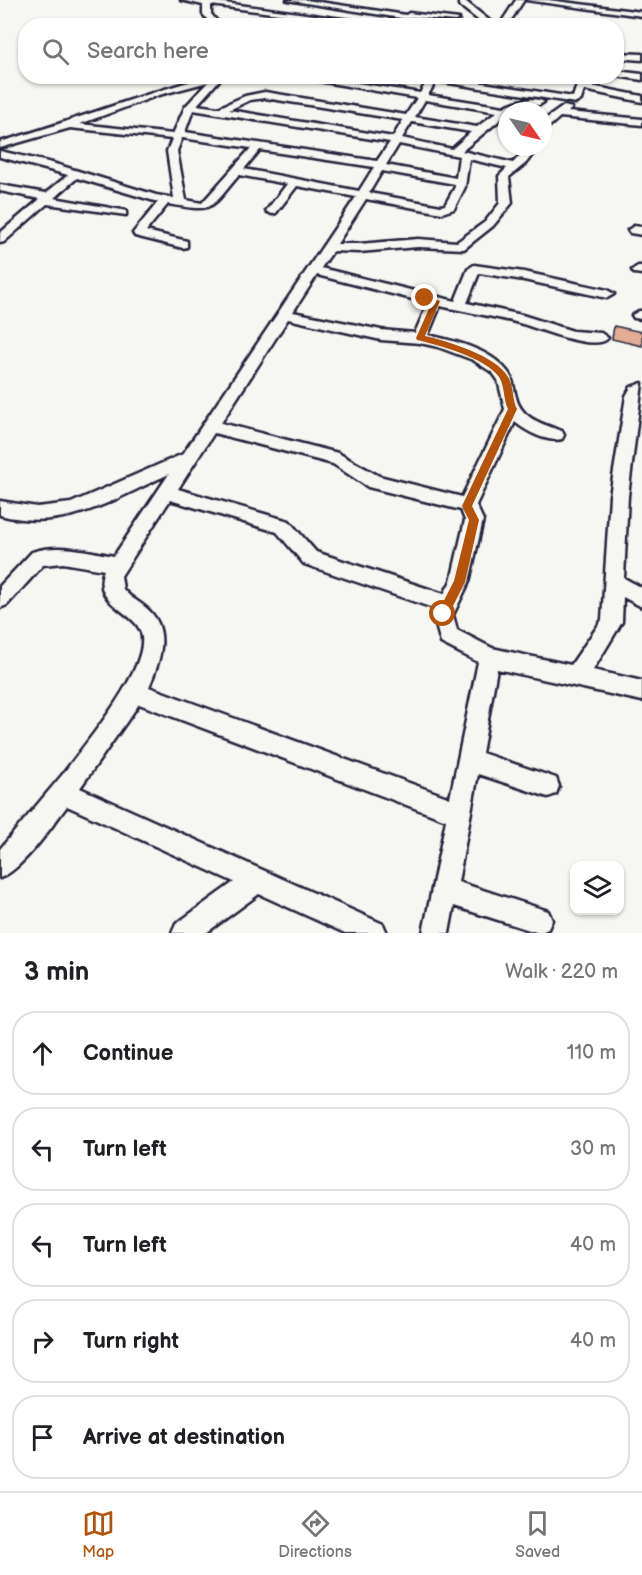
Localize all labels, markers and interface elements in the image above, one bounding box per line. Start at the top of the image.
search box [18,18,624,84]
icon: search [39,35,72,68]
text: Search here [87,38,209,65]
north arrow [498,102,552,156]
route end [411,284,437,310]
route start [429,600,455,626]
map controls [570,861,624,915]
button: layers [570,861,624,915]
text: 3 min [24,957,89,988]
text: Walk · 220 m [505,960,618,984]
icon: ahead [26,1037,59,1070]
text: Continue [83,1040,173,1067]
text: 110 m [567,1041,616,1065]
icon: left [26,1133,59,1166]
text: Turn left [83,1136,167,1163]
text: 30 m [570,1137,616,1161]
icon: left [26,1229,59,1262]
text: Turn left [83,1232,167,1259]
text: 40 m [570,1233,616,1257]
icon: right [26,1325,59,1358]
text: Turn right [83,1328,179,1355]
text: 40 m [570,1329,616,1353]
icon: arrive [26,1421,59,1454]
text: Arrive at destination [83,1424,285,1451]
tab: Map [82,1507,115,1562]
tab: Directions [278,1507,352,1562]
tab: Saved [515,1507,560,1562]

